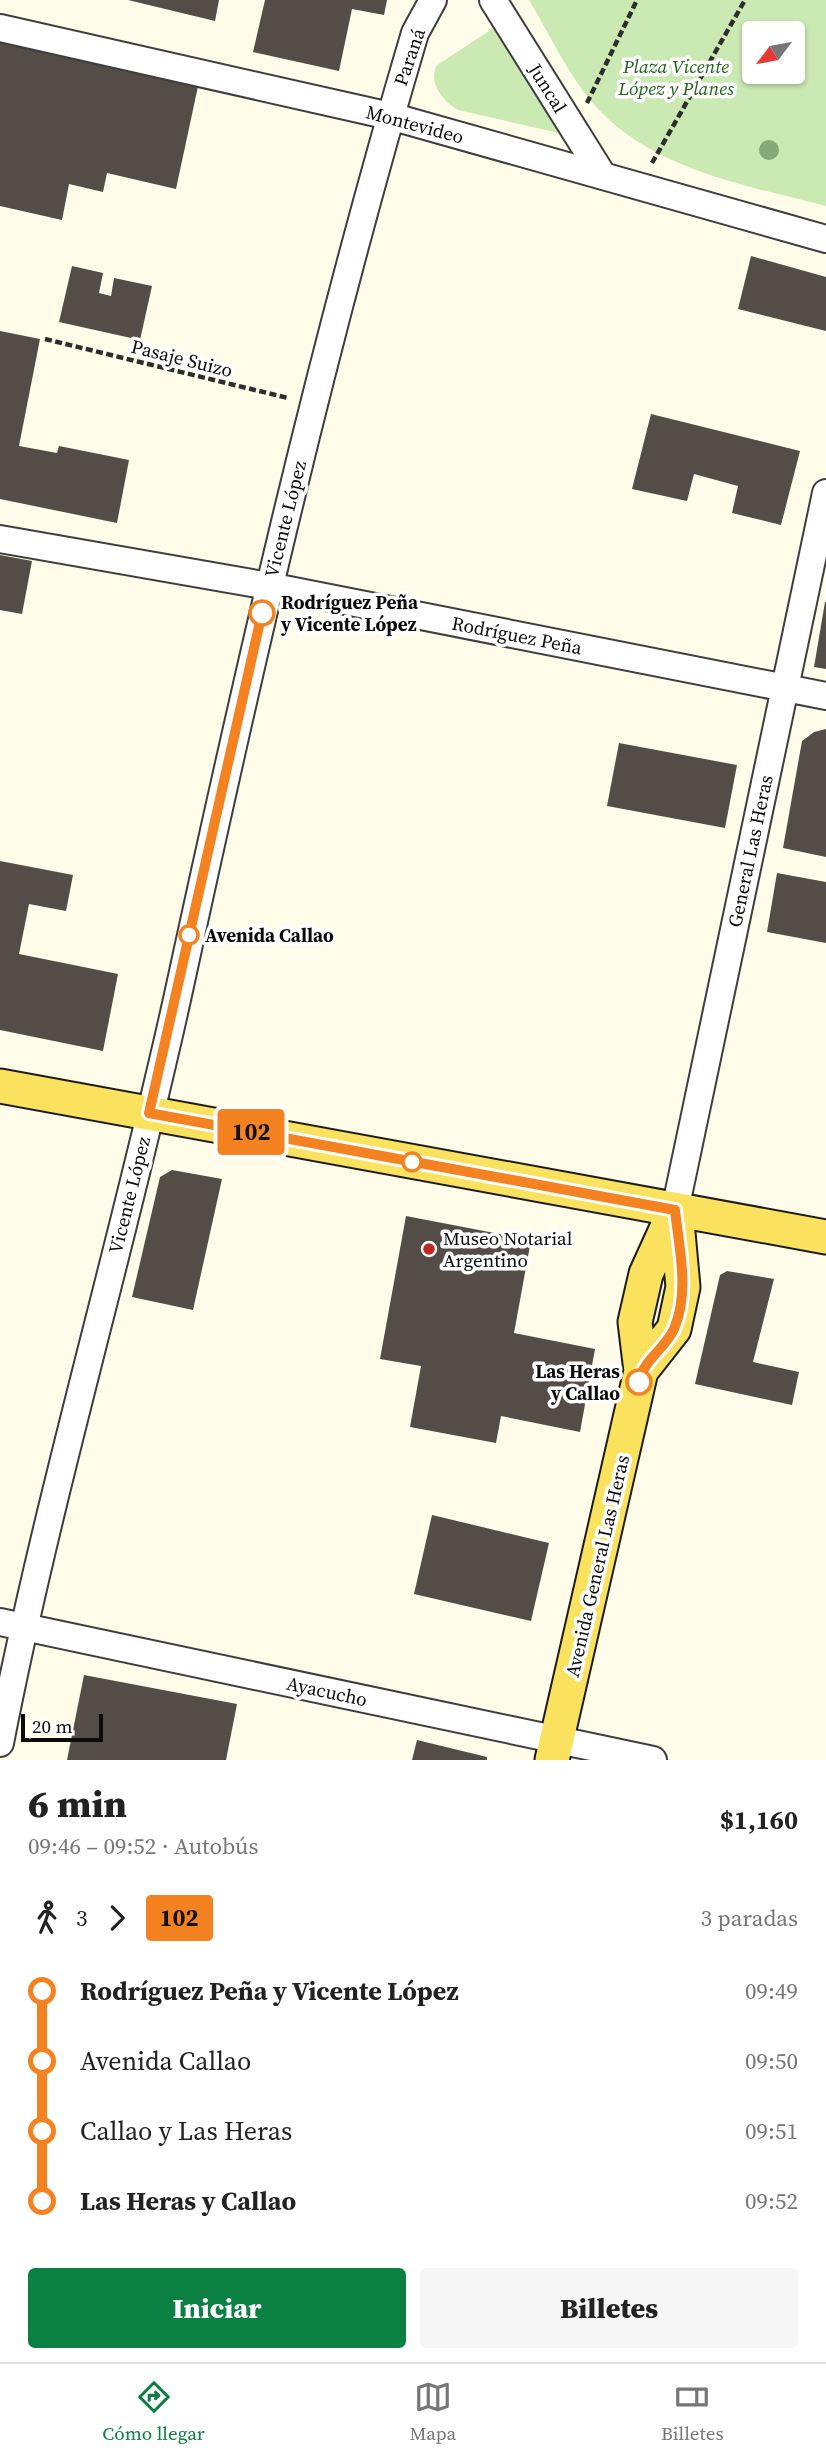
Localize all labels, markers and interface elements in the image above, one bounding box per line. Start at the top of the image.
north arrow [742,21,805,84]
map controls [742,21,805,84]
street label: Paraná [387,24,431,89]
park label: Plaza Vicente López y Planes [617,53,734,101]
street label: Juncal [522,57,573,118]
street label: Montevideo [363,98,467,150]
street label: Pasaje Suizo [129,333,235,383]
street label: Vicente López [258,458,312,580]
place label: Rodríguez Peña y Vicente López [280,589,419,637]
marker: Rodríguez Peña y Vicente López [249,600,275,626]
street label: Rodríguez Peña [450,610,585,660]
street label: General Las Heras [721,772,779,930]
place label: Avenida Callao [205,922,334,948]
marker: Avenida Callao [179,925,199,945]
line badge: 102 [211,1109,291,1155]
text: 102 [231,1115,271,1148]
street label: Vicente López [102,1134,156,1256]
unlabelled marker [402,1152,422,1172]
place label: Museo Notarial Argentino [443,1225,573,1273]
marker: Museo Notarial Argentino [421,1241,437,1257]
place label: Las Heras y Callao [535,1358,620,1406]
marker: Las Heras y Callao [626,1369,652,1395]
street label: Avenida General Las Heras [559,1452,635,1680]
street label: Ayacucho [284,1670,370,1712]
scale bar [21,1711,103,1743]
text: 20 m [32,1713,73,1739]
text: 6 min [28,1778,127,1830]
text: $1,160 [720,1802,798,1838]
text: 09:46 – 09:52 · Autobús [28,1830,258,1862]
icon: walk [28,1899,66,1937]
icon: forward [98,1899,136,1937]
text: 102 [160,1901,199,1934]
text: 3 [76,1902,88,1934]
text: 3 paradas [700,1902,798,1934]
text: Rodríguez Peña y Vicente López [80,1973,458,2009]
text: 09:49 [745,1975,798,2007]
text: Avenida Callao [80,2043,251,2079]
text: 09:50 [745,2045,798,2077]
text: Callao y Las Heras [80,2113,292,2149]
text: 09:51 [745,2115,798,2147]
text: Las Heras y Callao [80,2183,296,2219]
text: 09:52 [745,2185,798,2217]
button: Iniciar [28,2268,406,2348]
button: Billetes [420,2268,798,2348]
tab: Cómo llegar [102,2378,205,2446]
tab: Mapa [409,2378,456,2446]
tab: Billetes [661,2378,724,2446]

